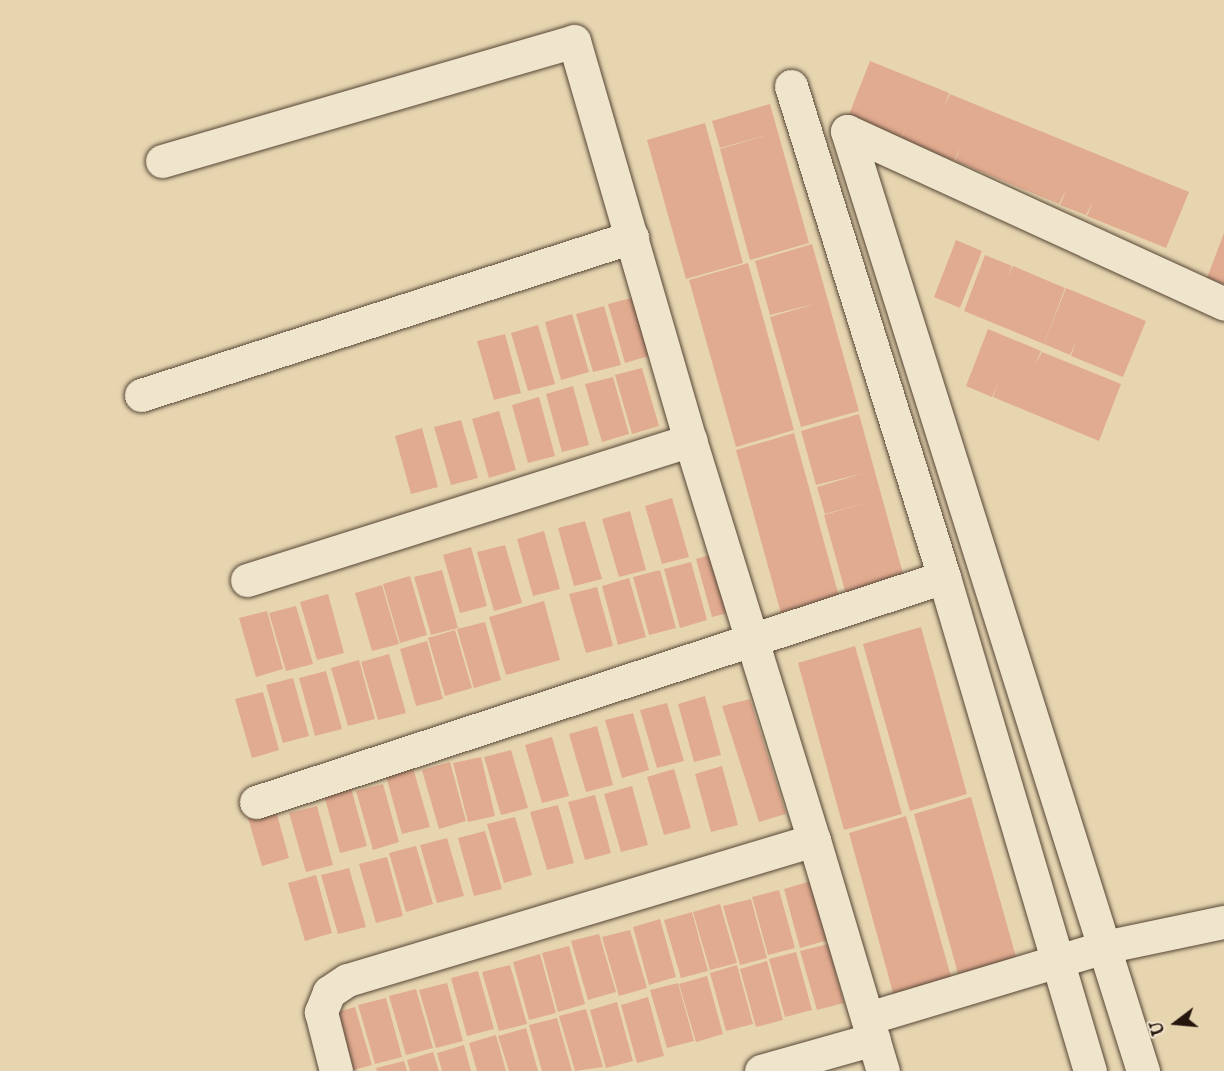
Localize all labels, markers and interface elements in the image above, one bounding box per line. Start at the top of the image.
north arrow [1146,993,1206,1053]
text: U [1147,1019,1170,1037]

